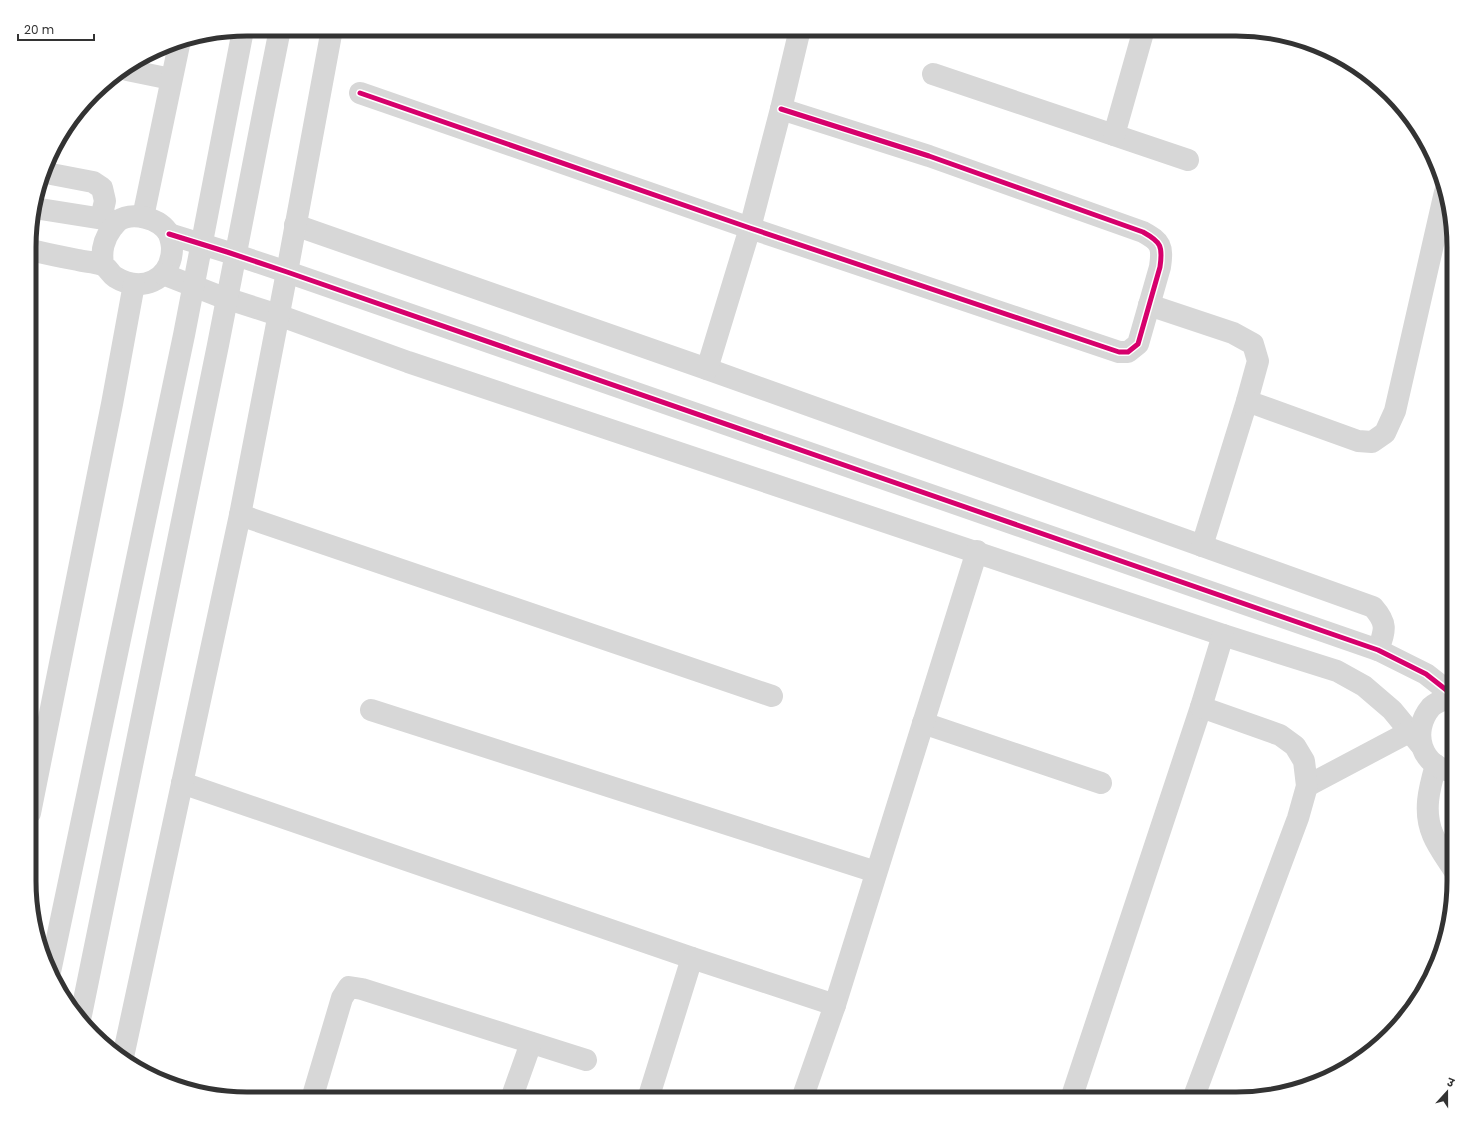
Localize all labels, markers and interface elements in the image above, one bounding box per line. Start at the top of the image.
scale bar [18,16,94,42]
text: 20 m [24,21,54,38]
north arrow [1427,1072,1467,1112]
text: उ [1444,1074,1457,1092]

